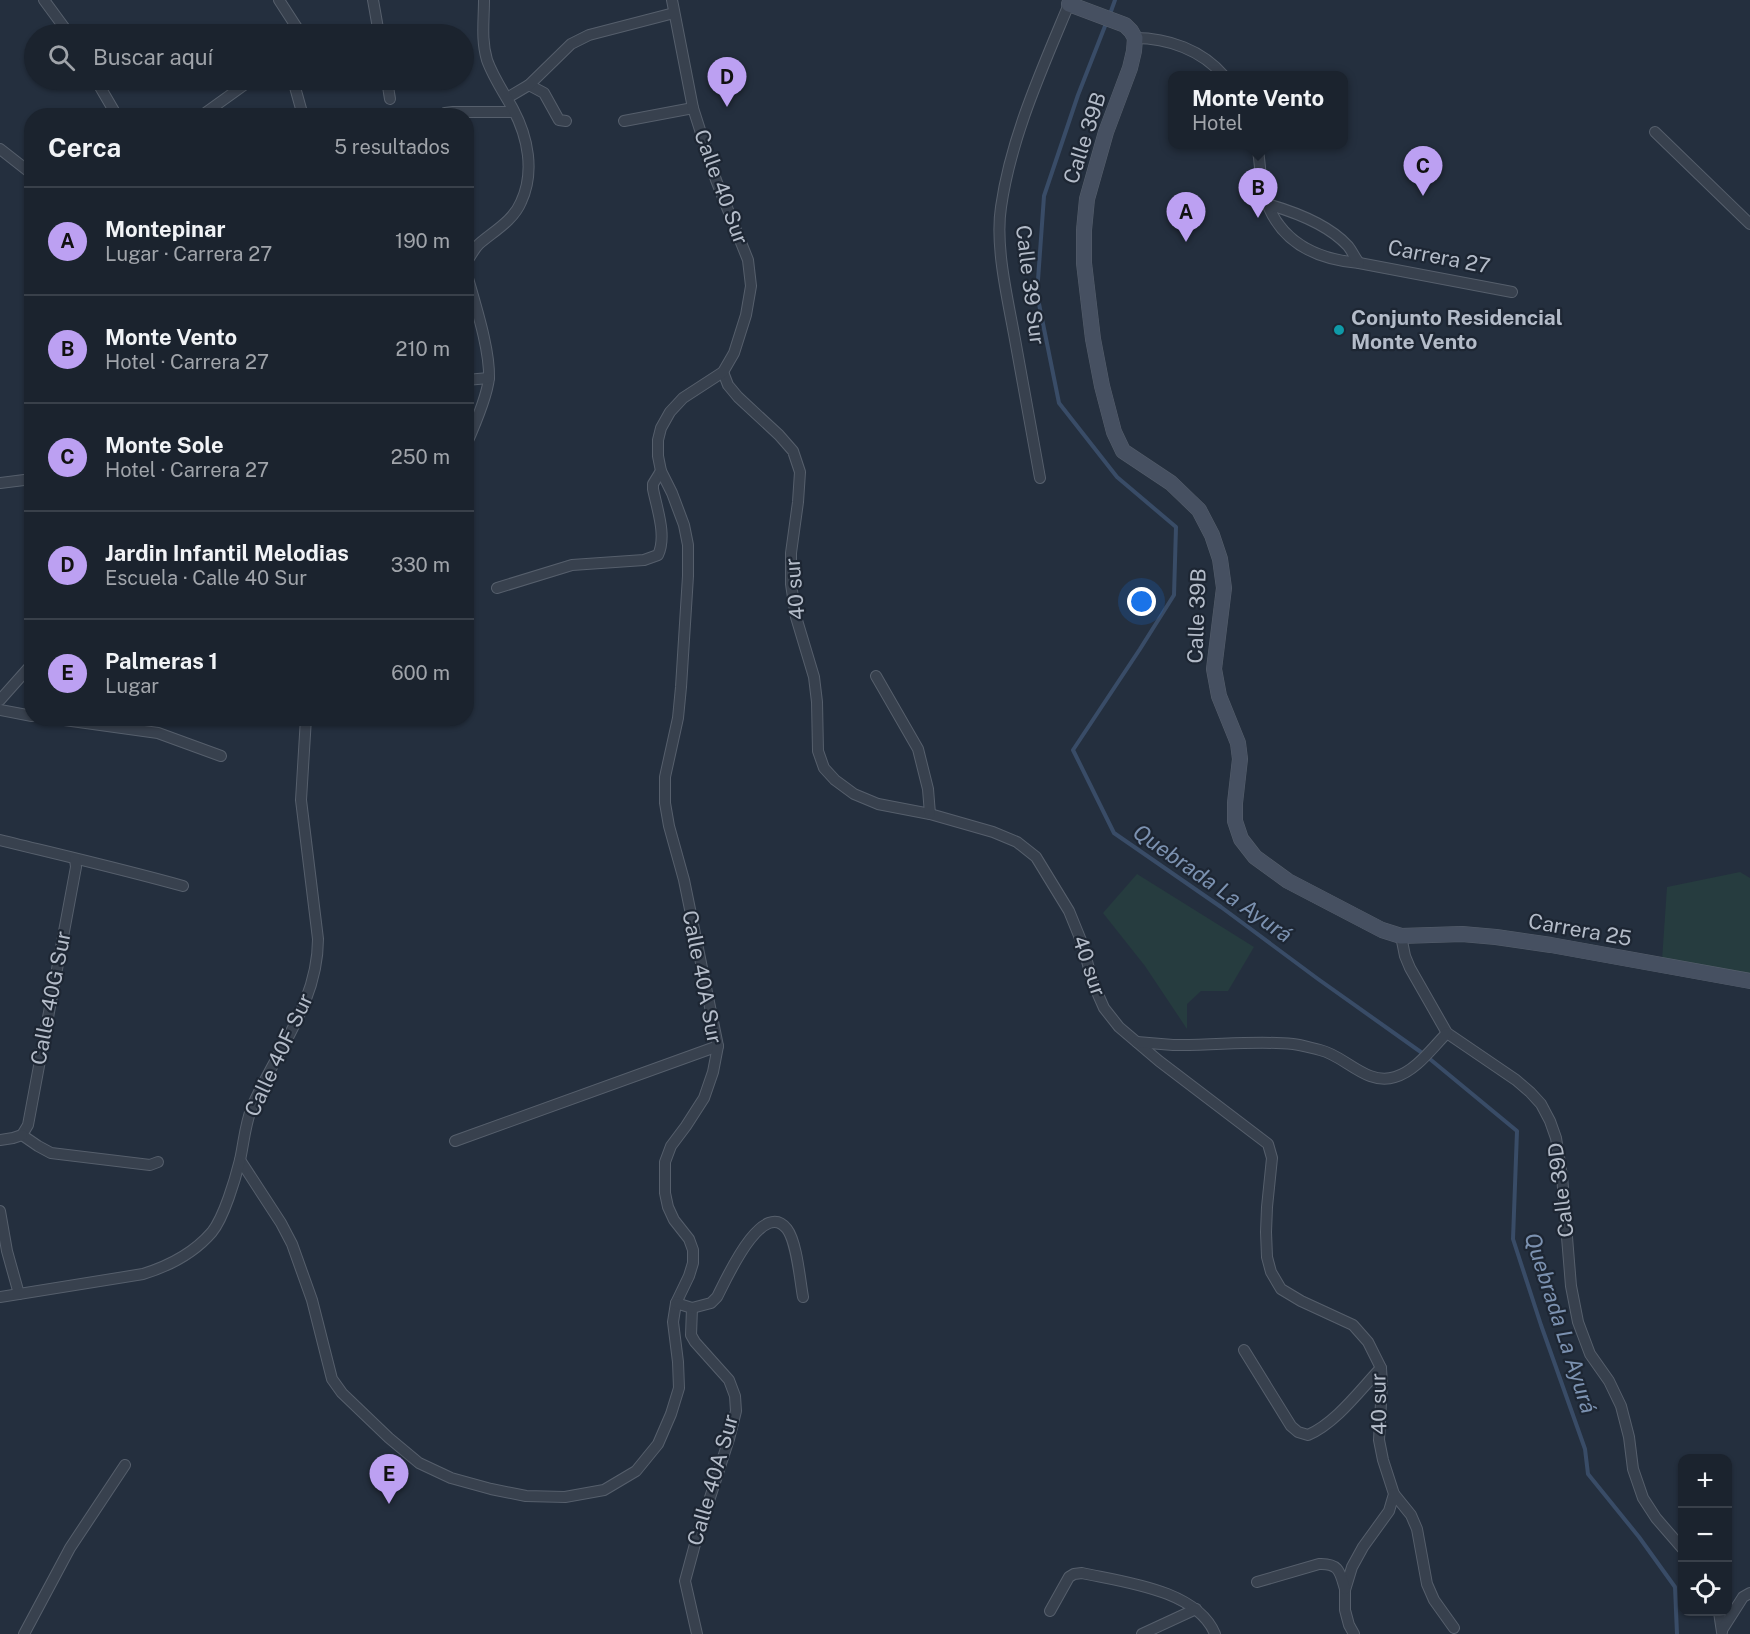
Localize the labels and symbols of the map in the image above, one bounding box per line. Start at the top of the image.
pin: D [708,57,746,107]
street label: Calle 39B [1058,89,1111,187]
street label: Calle 40 Sur [689,126,754,248]
pin: C [1404,146,1442,196]
pin: B [1238,168,1278,218]
pin: A [1166,192,1206,242]
street label: Calle 39 Sur [1011,224,1050,346]
street label: Carrera 27 [1386,234,1492,279]
place label: Conjunto Residencial Monte Vento [1351,305,1563,354]
marker: Conjunto Residencial Monte Vento [1332,323,1346,337]
street label: 40 sur [779,557,810,621]
street label: Calle 39B [1182,568,1211,664]
your location [1127,587,1156,616]
water label: Quebrada La Ayurá [1128,818,1298,948]
street label: Calle 40A Sur [677,908,728,1046]
street label: Carrera 25 [1526,908,1634,951]
street label: Calle 40G Sur [25,929,76,1067]
street label: 40 sur [1068,932,1111,999]
street label: Calle 40F Sur [239,989,318,1120]
street label: Calle 39D [1542,1141,1579,1239]
water label: Quebrada La Ayurá [1519,1229,1603,1417]
street label: 40 sur [1365,1373,1392,1435]
street label: Calle 40A Sur [682,1411,743,1548]
pin: E [370,1454,408,1504]

